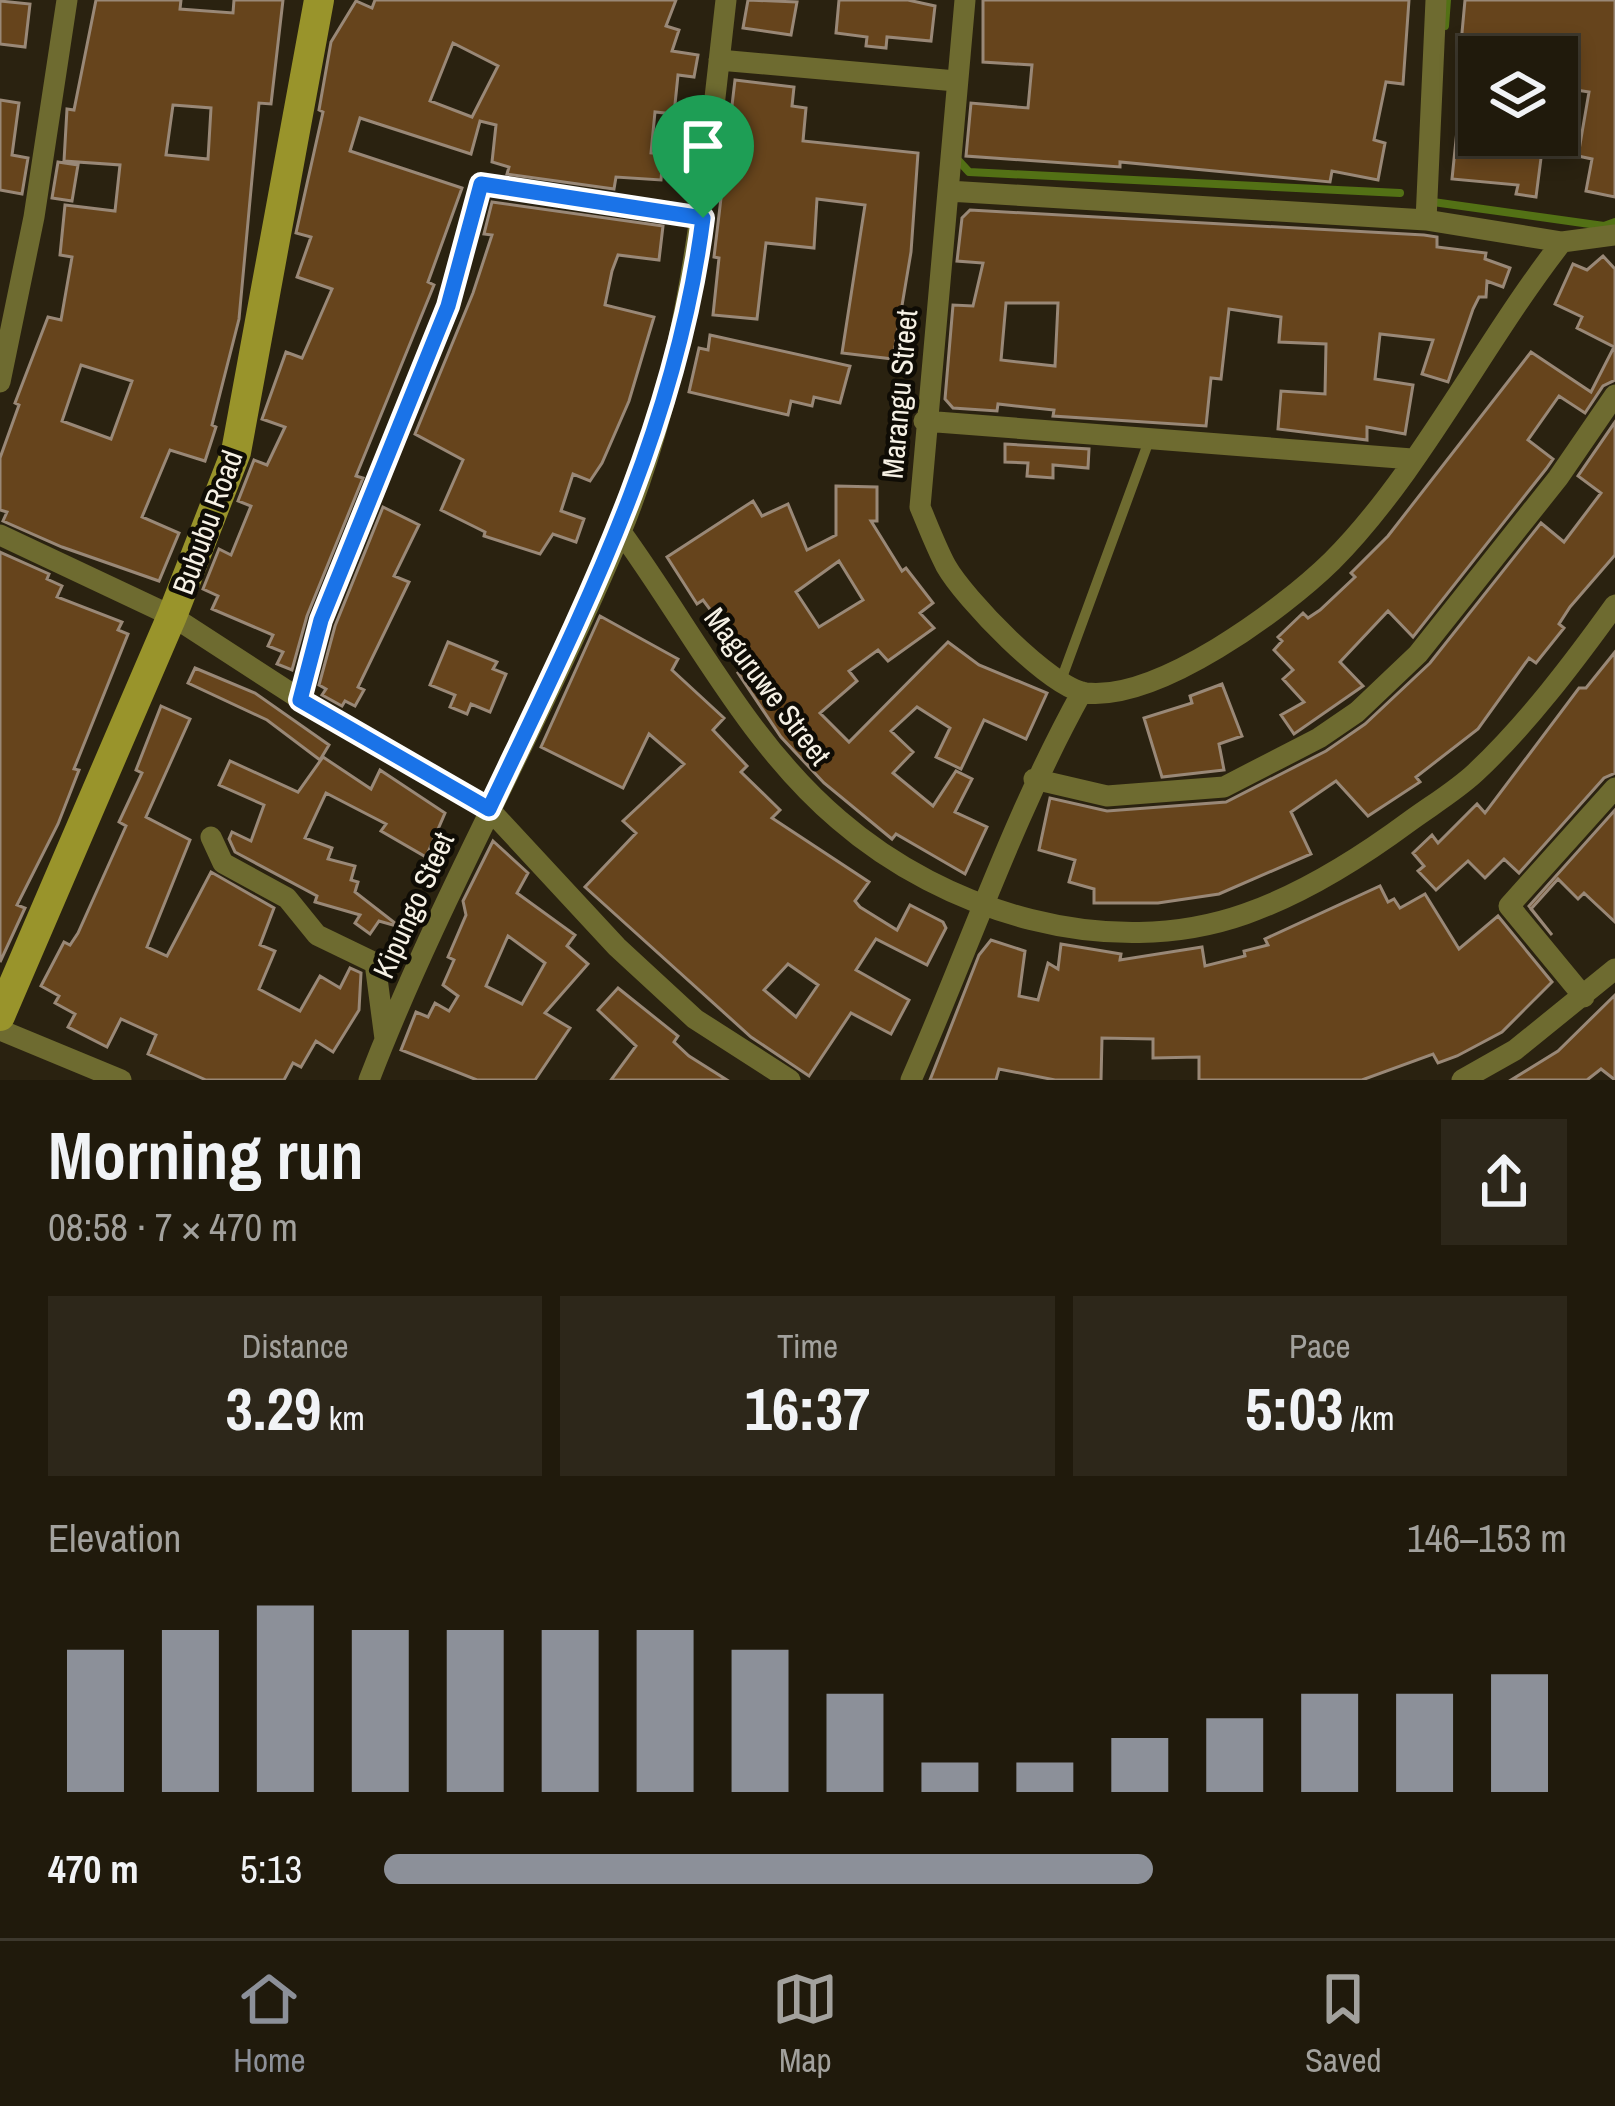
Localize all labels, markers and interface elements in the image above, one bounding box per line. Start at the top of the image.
map controls [1458,36,1578,156]
button: layers [1458,36,1578,156]
pin [652,95,754,218]
icon: arrive [670,113,736,179]
street label: Marangu Street [872,308,926,480]
street label: Bububu Road [162,444,252,600]
street label: Maguruwe Street [696,599,840,773]
street label: Kipungo Steet [363,825,463,984]
text: Morning run [48,1111,364,1200]
button: share [1441,1119,1567,1245]
text: 08:58 · 7 × 470 m [48,1201,298,1253]
text: Distance [242,1324,349,1368]
text: Time [777,1324,838,1368]
text: Pace [1289,1324,1351,1368]
text: 3.29 [225,1368,321,1449]
text: 16:37 [745,1368,870,1449]
text: 5:03 [1245,1368,1344,1449]
text: km [321,1396,365,1440]
text: /km [1344,1396,1395,1440]
text: Elevation [48,1512,181,1564]
text: 146–153 m [1407,1512,1567,1564]
text: 470 m [48,1843,139,1895]
text: 5:13 [240,1843,302,1895]
tab: Home [233,1966,306,2082]
tab: Map [772,1966,838,2082]
tab: Saved [1305,1966,1382,2082]

